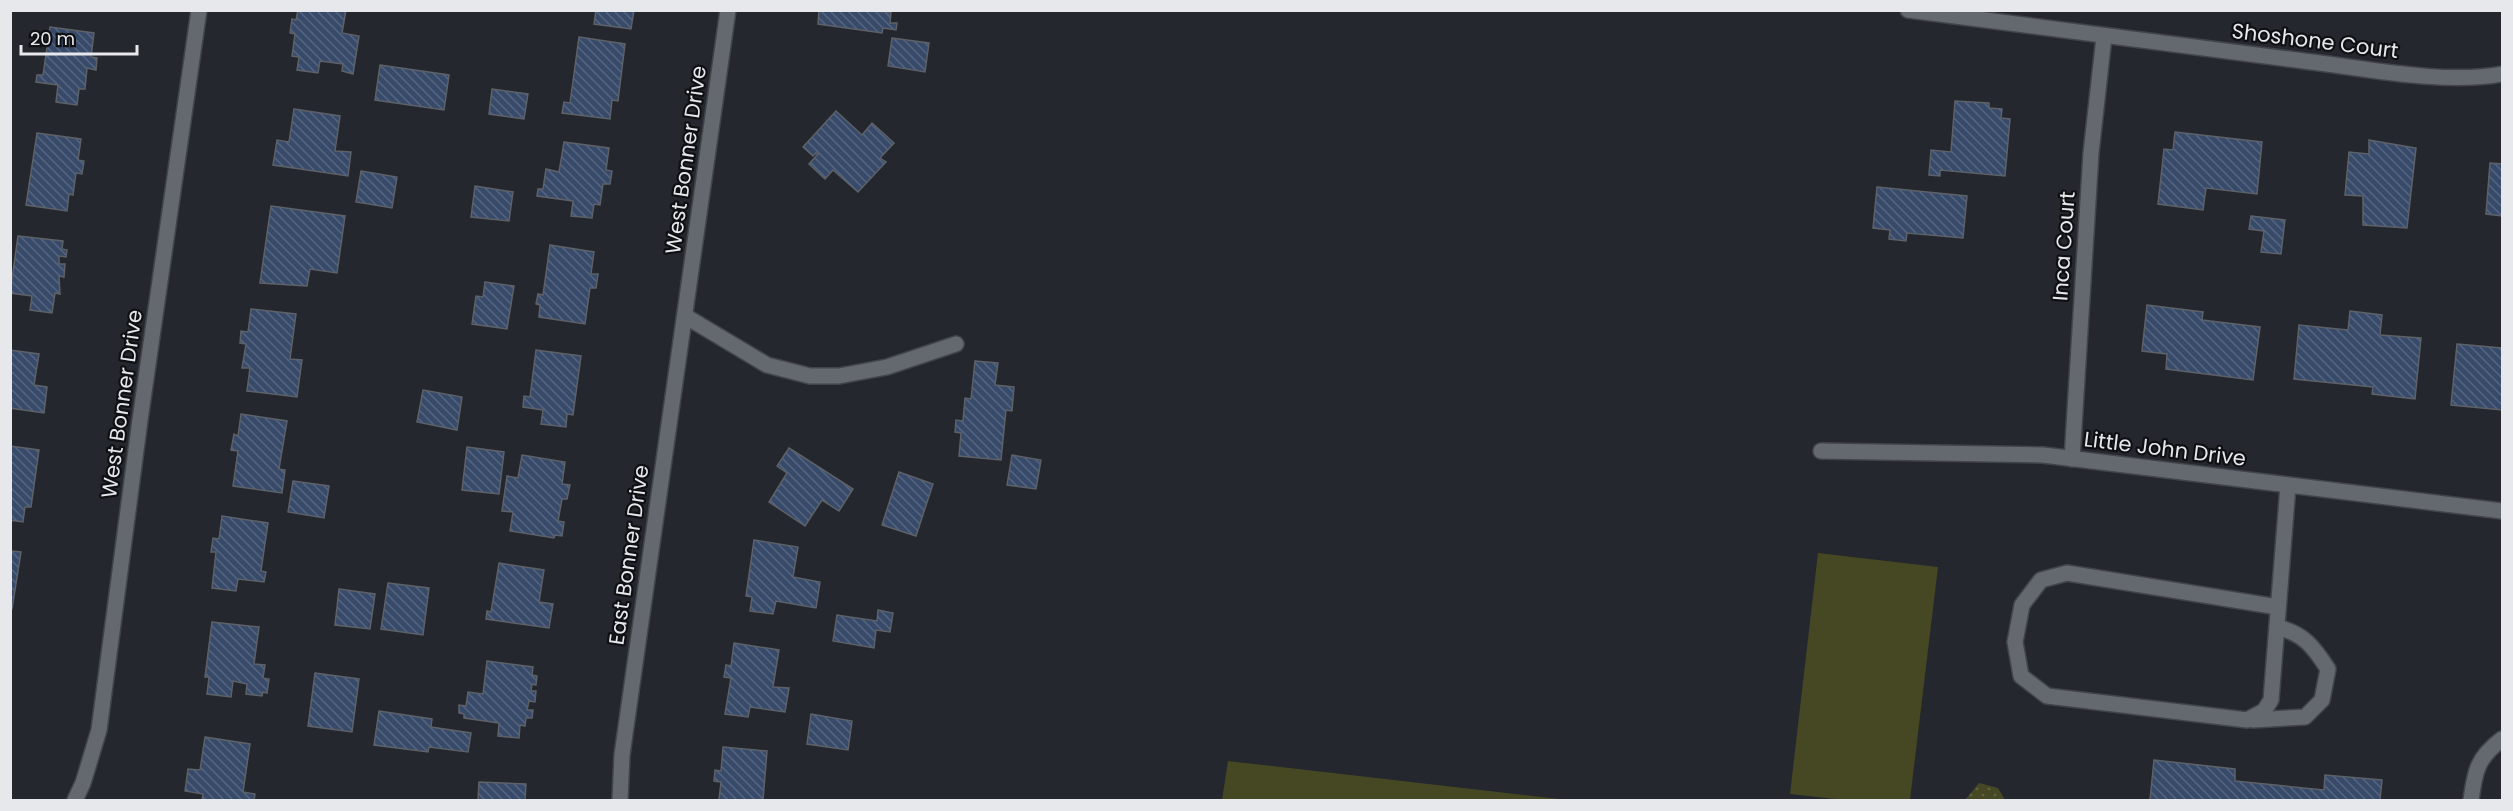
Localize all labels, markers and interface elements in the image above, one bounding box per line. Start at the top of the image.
street label: Shoshone Court [2230,16,2400,65]
scale bar [21,18,136,56]
text: 20 m [30,26,75,51]
street label: West Bonner Drive [658,64,713,256]
street label: Inca Court [2045,190,2082,302]
street label: West Bonner Drive [94,308,149,500]
street label: Little John Drive [2082,424,2248,473]
street label: East Bonner Drive [602,463,655,647]

